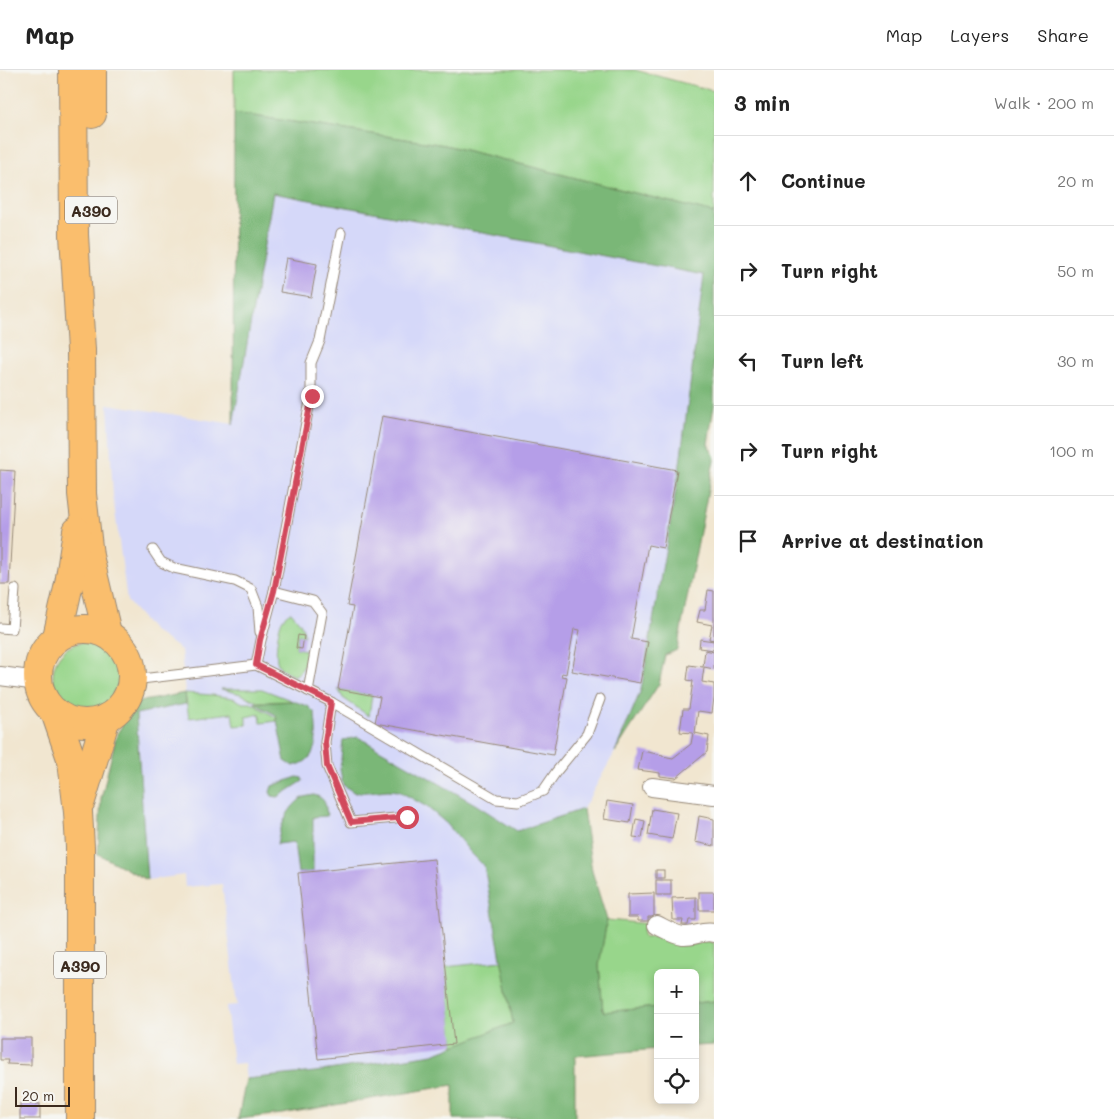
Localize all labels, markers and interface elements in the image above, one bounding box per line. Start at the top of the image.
text: Map [25,19,74,50]
text: Map [886,23,922,47]
text: Layers [950,23,1009,47]
text: Share [1037,23,1089,47]
text: 3 min [734,89,790,116]
text: Walk · 200 m [994,92,1094,113]
icon: ahead [734,167,762,195]
text: Continue [781,168,866,193]
text: 20 m [1057,170,1094,191]
road number: A390 [65,196,117,224]
icon: right [734,257,762,285]
text: Turn right [781,258,878,283]
text: 50 m [1057,260,1094,281]
icon: left [734,347,762,375]
text: Turn left [781,348,864,373]
text: 30 m [1057,350,1094,371]
route end [301,385,324,408]
icon: right [734,437,762,465]
text: Turn right [781,438,878,463]
text: 100 m [1049,440,1094,461]
icon: arrive [734,527,762,555]
text: Arrive at destination [781,528,984,553]
route start [396,806,419,829]
road number: A390 [54,952,106,978]
map controls [654,969,699,1104]
button: + [654,969,699,1014]
button: − [654,1014,699,1059]
button: locate [654,1059,699,1104]
scale bar [15,1084,70,1107]
text: 20 m [22,1086,54,1105]

